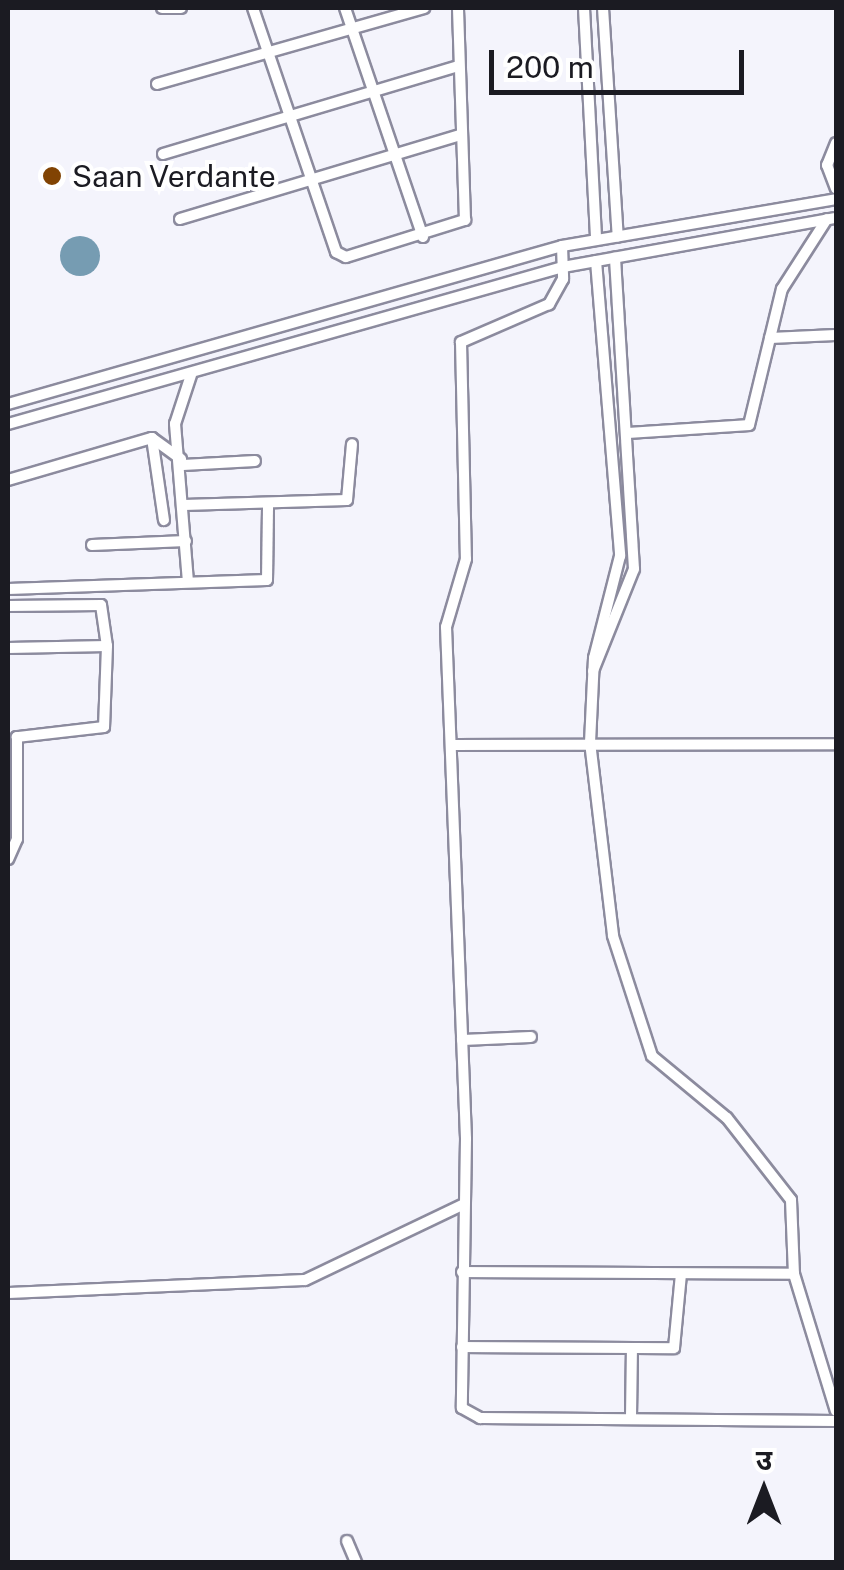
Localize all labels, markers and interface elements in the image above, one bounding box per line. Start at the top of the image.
scale bar [494,30,749,92]
text: 200 m [506,49,594,85]
place label: Saan Verdante [72,158,276,194]
marker: Saan Verdante [41,165,63,187]
north arrow [714,1440,814,1540]
text: उ [756,1443,772,1476]

